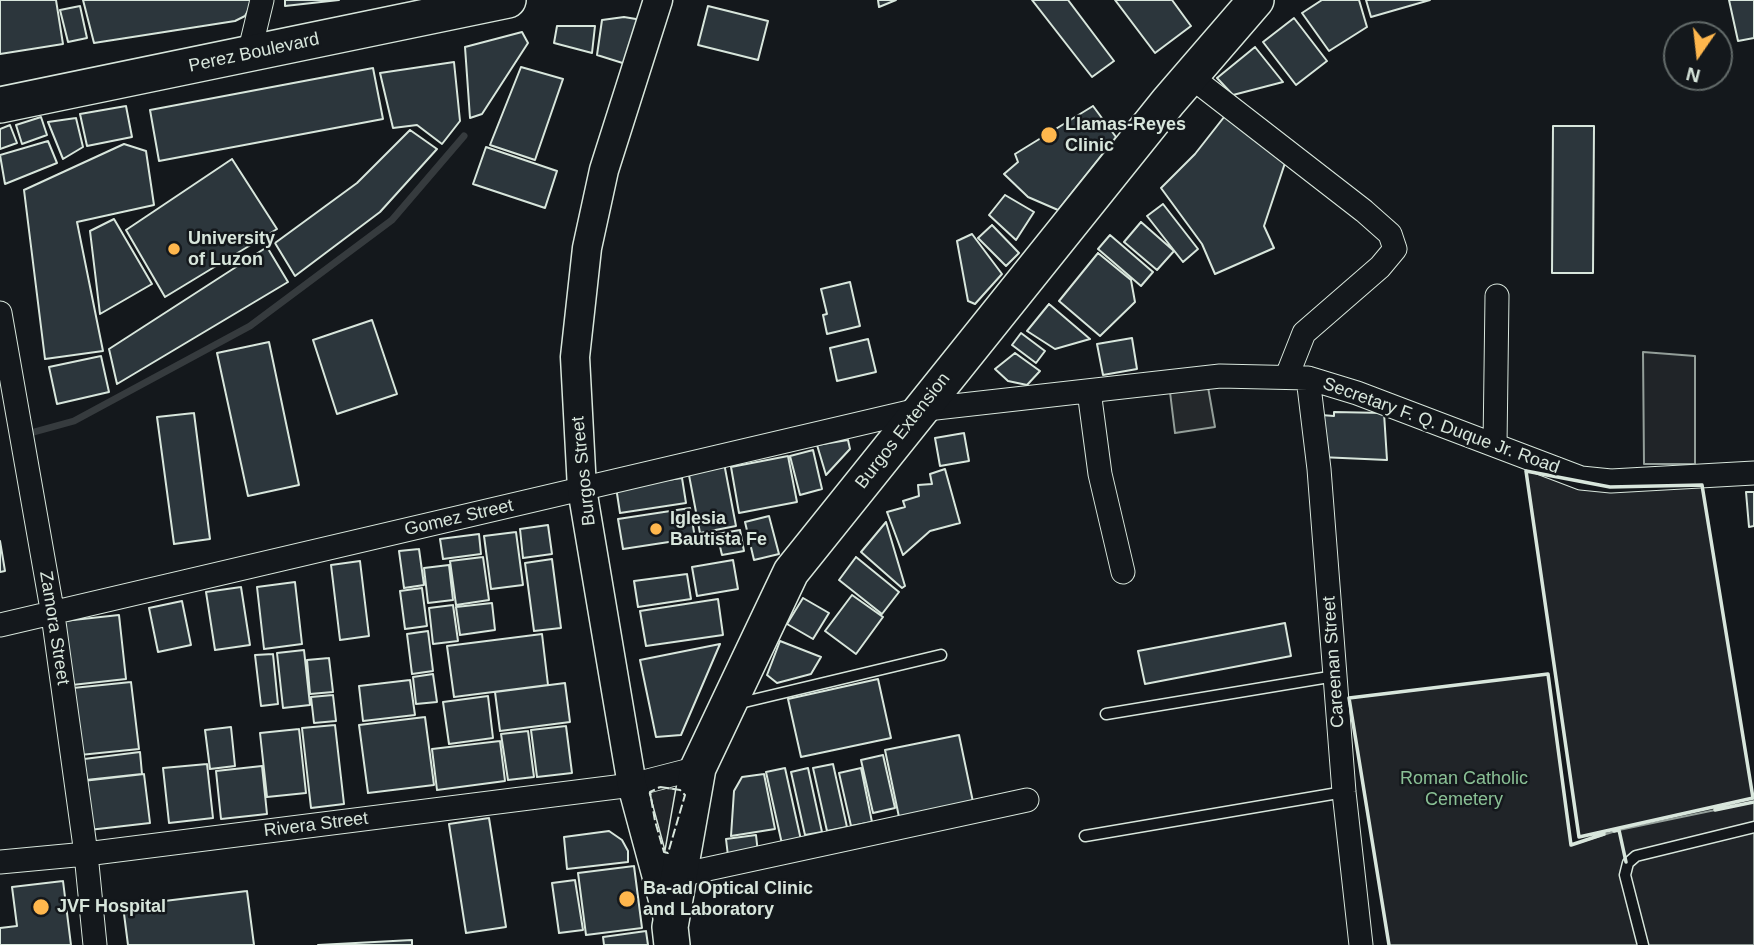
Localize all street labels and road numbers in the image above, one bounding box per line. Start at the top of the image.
street label: Perez Boulevard [187,29,321,77]
street label: Burgos Extension [851,369,955,493]
street label: Secretary F. Q. Duque Jr. Road [1320,373,1562,479]
street label: Burgos Street [568,415,600,527]
street label: Gomez Street [402,495,516,541]
street label: Zamora Street [34,569,74,687]
street label: Careenan Street [1319,595,1349,729]
street label: Rivera Street [263,808,369,842]

